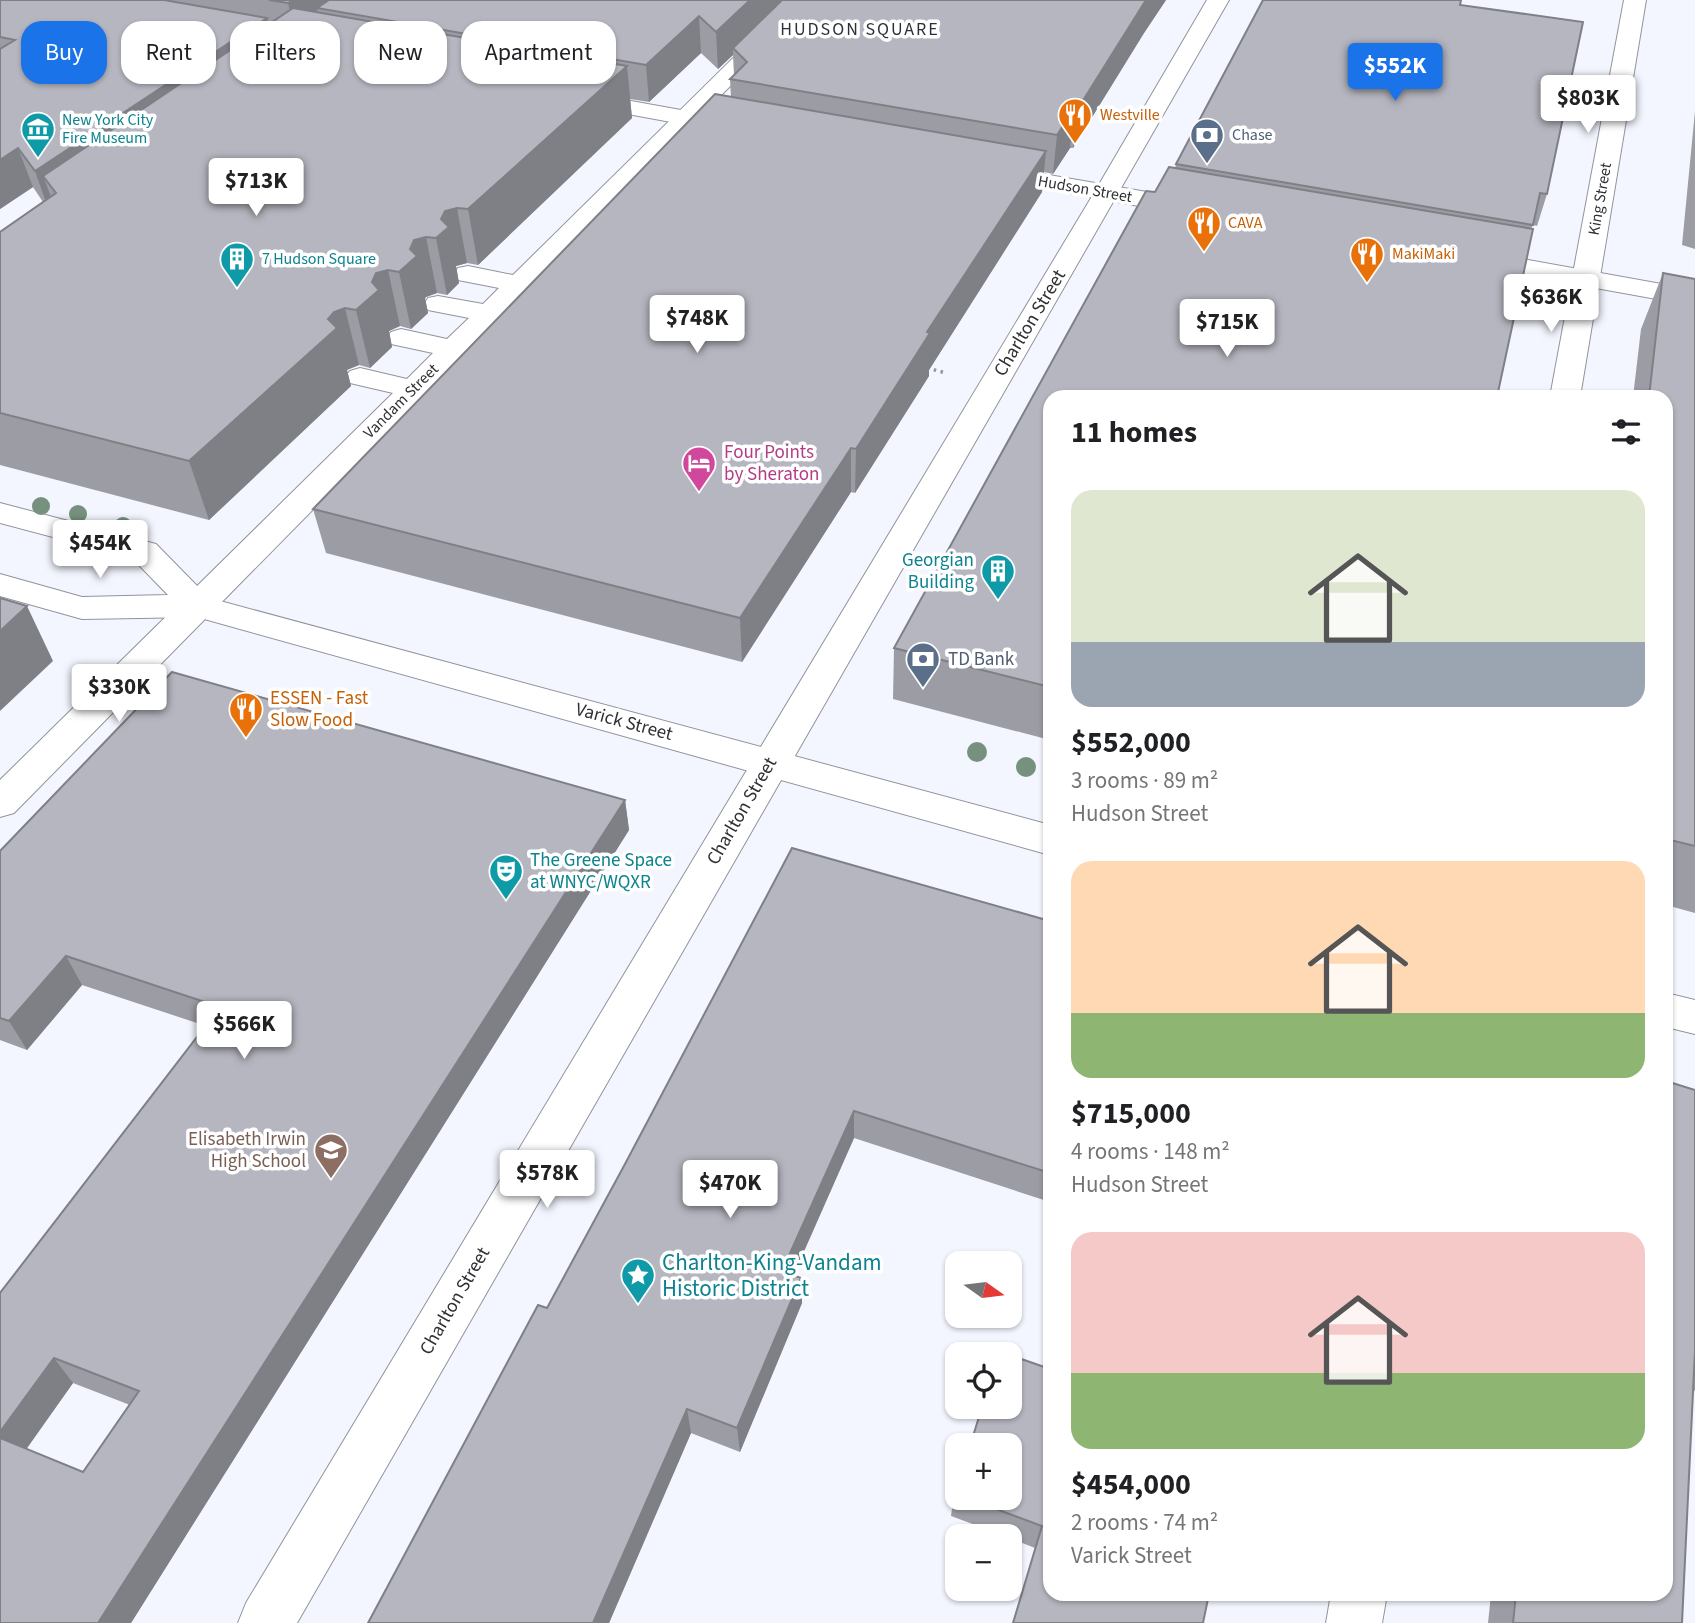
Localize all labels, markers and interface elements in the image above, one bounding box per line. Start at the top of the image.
district label: HUDSON SQUARE [780,17,940,42]
chip: Buy [21,21,107,84]
chip: Rent [121,21,216,84]
chip: Filters [230,21,340,84]
chip: New [354,21,447,84]
chip: Apartment [461,21,616,84]
pin: $552K [1346,43,1444,103]
text: $552K [1364,49,1426,82]
pin: $803K [1539,76,1637,135]
text: $803K [1557,81,1619,114]
restaurant icon: Westville [1056,96,1094,145]
place label: Westville [1100,104,1160,126]
place label: New York City Fire Museum [62,109,154,149]
museum icon: New York City Fire Museum [19,110,57,159]
bank icon: Chase [1188,116,1226,165]
place label: Chase [1232,124,1273,146]
pin: $713K [207,158,305,218]
street label: King Street [1583,160,1617,237]
text: $713K [225,164,287,197]
street label: Hudson Street [1036,170,1134,208]
restaurant icon: CAVA [1185,204,1223,253]
place label: CAVA [1228,212,1263,234]
restaurant icon: MakiMaki [1348,235,1386,284]
building icon: 7 Hudson Square [218,240,256,289]
place label: MakiMaki [1392,243,1455,265]
place label: 7 Hudson Square [262,248,376,270]
street label: Charlton Street [987,264,1073,382]
pin: $636K [1502,274,1600,334]
text: $636K [1520,280,1582,313]
pin: $748K [648,296,746,355]
pin: $715K [1178,300,1276,359]
text: $748K [666,301,728,334]
text: $715K [1196,305,1258,338]
street label: Vandam Street [359,358,444,443]
text: 11 homes [1071,411,1197,454]
icon: filters [1607,413,1645,451]
place label: Four Points by Sheraton [724,439,819,488]
hotel icon: Four Points by Sheraton [680,444,718,493]
pin: $454K [51,520,149,580]
text: $454K [69,526,131,559]
icon: home [1295,535,1421,661]
place label: Georgian Building [902,547,974,596]
building icon: Georgian Building [979,552,1017,601]
bank icon: TD Bank [904,640,942,689]
place label: TD Bank [948,646,1015,673]
pin: $330K [70,664,168,724]
text: $330K [88,670,150,703]
place label: ESSEN - Fast Slow Food [270,685,369,734]
restaurant icon: ESSEN - Fast Slow Food [227,690,265,739]
street label: Varick Street [572,696,676,748]
text: $552,000 [1071,721,1191,764]
street label: Charlton Street [700,752,784,870]
text: 3 rooms · 89 m² [1071,764,1218,797]
text: Hudson Street [1071,797,1208,830]
place label: The Greene Space at WNYC/WQXR [530,847,672,896]
theatre icon: The Greene Space at WNYC/WQXR [487,852,525,901]
icon: home [1295,906,1421,1032]
pin: $566K [195,1002,293,1061]
text: $566K [213,1007,275,1040]
text: $715,000 [1071,1092,1191,1135]
place label: Elisabeth Irwin High School [188,1126,306,1175]
school or university icon: Elisabeth Irwin High School [312,1131,350,1180]
text: 4 rooms · 148 m² [1071,1135,1230,1168]
pin: $578K [498,1150,596,1210]
text: $578K [516,1156,578,1189]
pin: $470K [681,1160,779,1220]
text: $470K [699,1166,761,1199]
text: Hudson Street [1071,1168,1208,1201]
street label: Charlton Street [413,1242,497,1360]
place label: Charlton-King-Vandam Historic District [662,1246,882,1305]
north arrow [945,1251,1022,1328]
map controls [945,1251,1022,1601]
place icon: Charlton-King-Vandam Historic District [619,1256,657,1305]
icon: home [1295,1277,1421,1403]
button: locate [945,1342,1022,1419]
button: + [945,1433,1022,1510]
text: $454,000 [1071,1463,1191,1506]
text: 2 rooms · 74 m² [1071,1506,1218,1539]
button: − [945,1524,1022,1601]
text: Varick Street [1071,1539,1192,1572]

